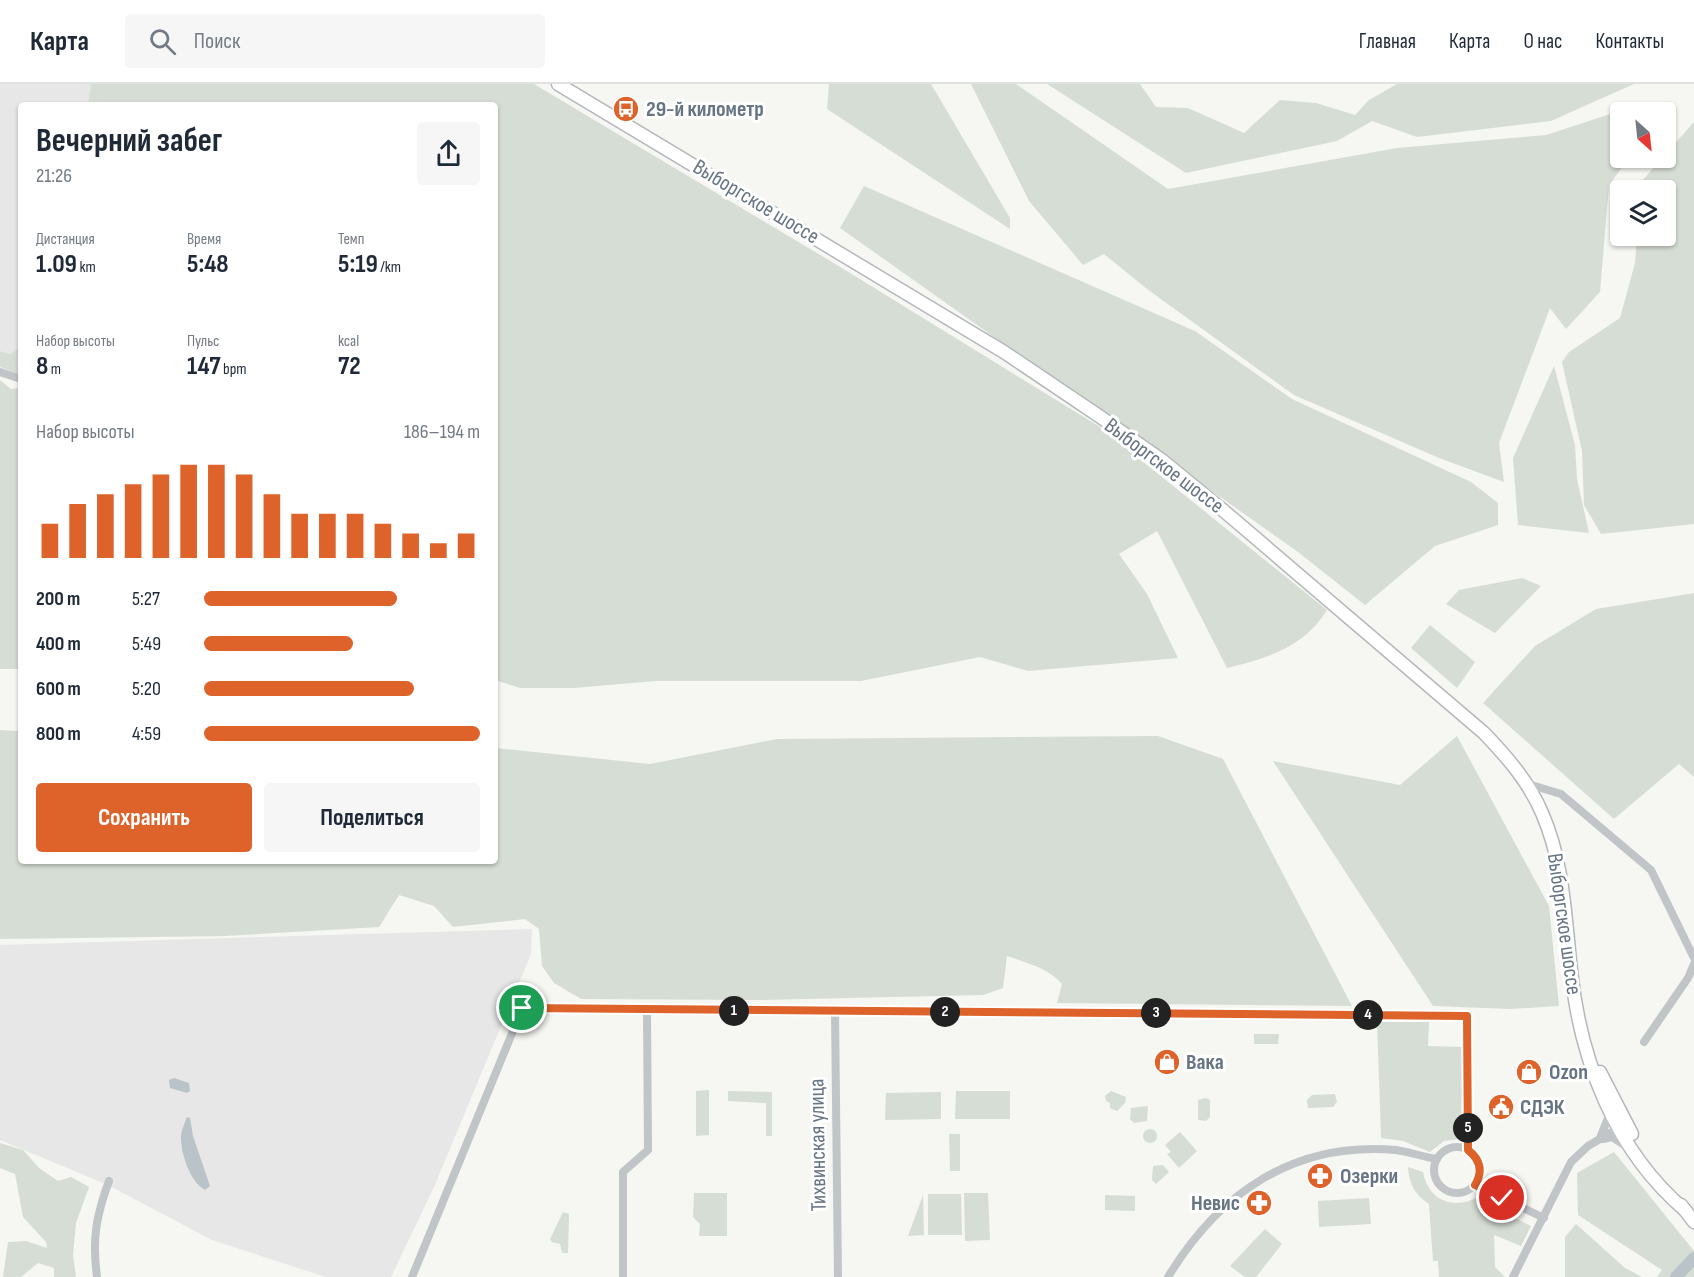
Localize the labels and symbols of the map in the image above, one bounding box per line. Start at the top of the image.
bus stop icon: 29-й километр [611,94,641,124]
place label: 29-й километр [646,96,764,123]
north arrow [1610,102,1676,168]
street label: Выборгское шоссе [688,154,824,250]
street label: Выборгское шоссе [1099,412,1229,520]
street label: Выборгское шоссе [1541,851,1587,997]
pin [496,982,547,1033]
pin: 1 [719,996,749,1026]
pin: 2 [930,997,960,1027]
pin: 3 [1141,998,1171,1028]
pin: 4 [1353,1000,1383,1030]
shop icon: Вака [1152,1047,1182,1077]
place label: Вака [1186,1049,1224,1076]
shop icon: Ozon [1514,1057,1544,1087]
place label: Ozon [1549,1059,1588,1086]
street label: Тихвинская улица [803,1078,833,1212]
public building icon: СДЭК [1486,1092,1516,1122]
place label: СДЭК [1520,1094,1565,1121]
pin: 5 [1453,1113,1483,1143]
pharmacy icon: Озерки [1305,1161,1335,1191]
place label: Озерки [1340,1163,1398,1190]
pin [1476,1172,1527,1223]
pharmacy icon: Невис [1244,1188,1274,1218]
place label: Невис [1191,1190,1240,1217]

